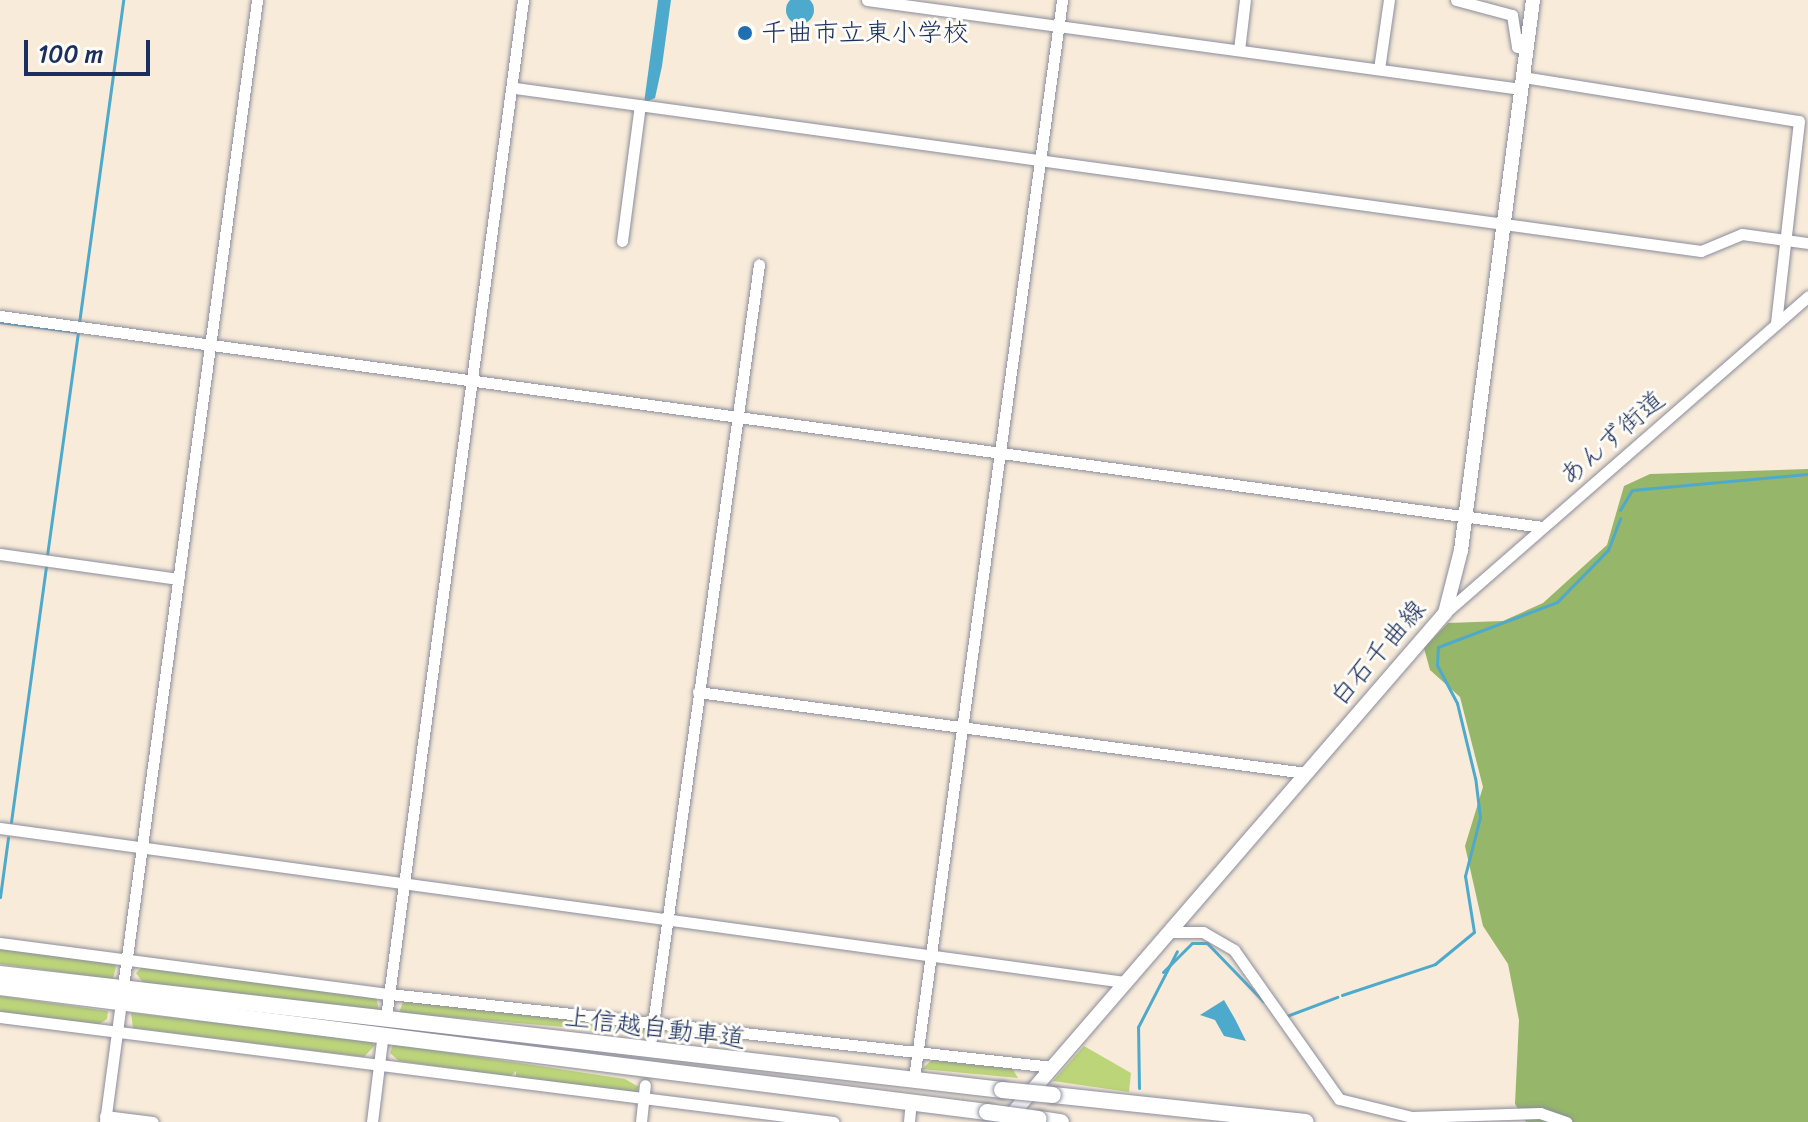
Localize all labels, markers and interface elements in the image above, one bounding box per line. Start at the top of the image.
place label: 千曲市立東小学校 [761,17,969,49]
scale bar [28,24,154,74]
marker: 千曲市立東小学校 [736,24,754,42]
text: 100 m [38,33,103,75]
street label: あんず街道 [1553,384,1671,492]
street label: 白石千曲線 [1324,594,1432,712]
street label: 上信越自動車道 [563,1001,747,1055]

